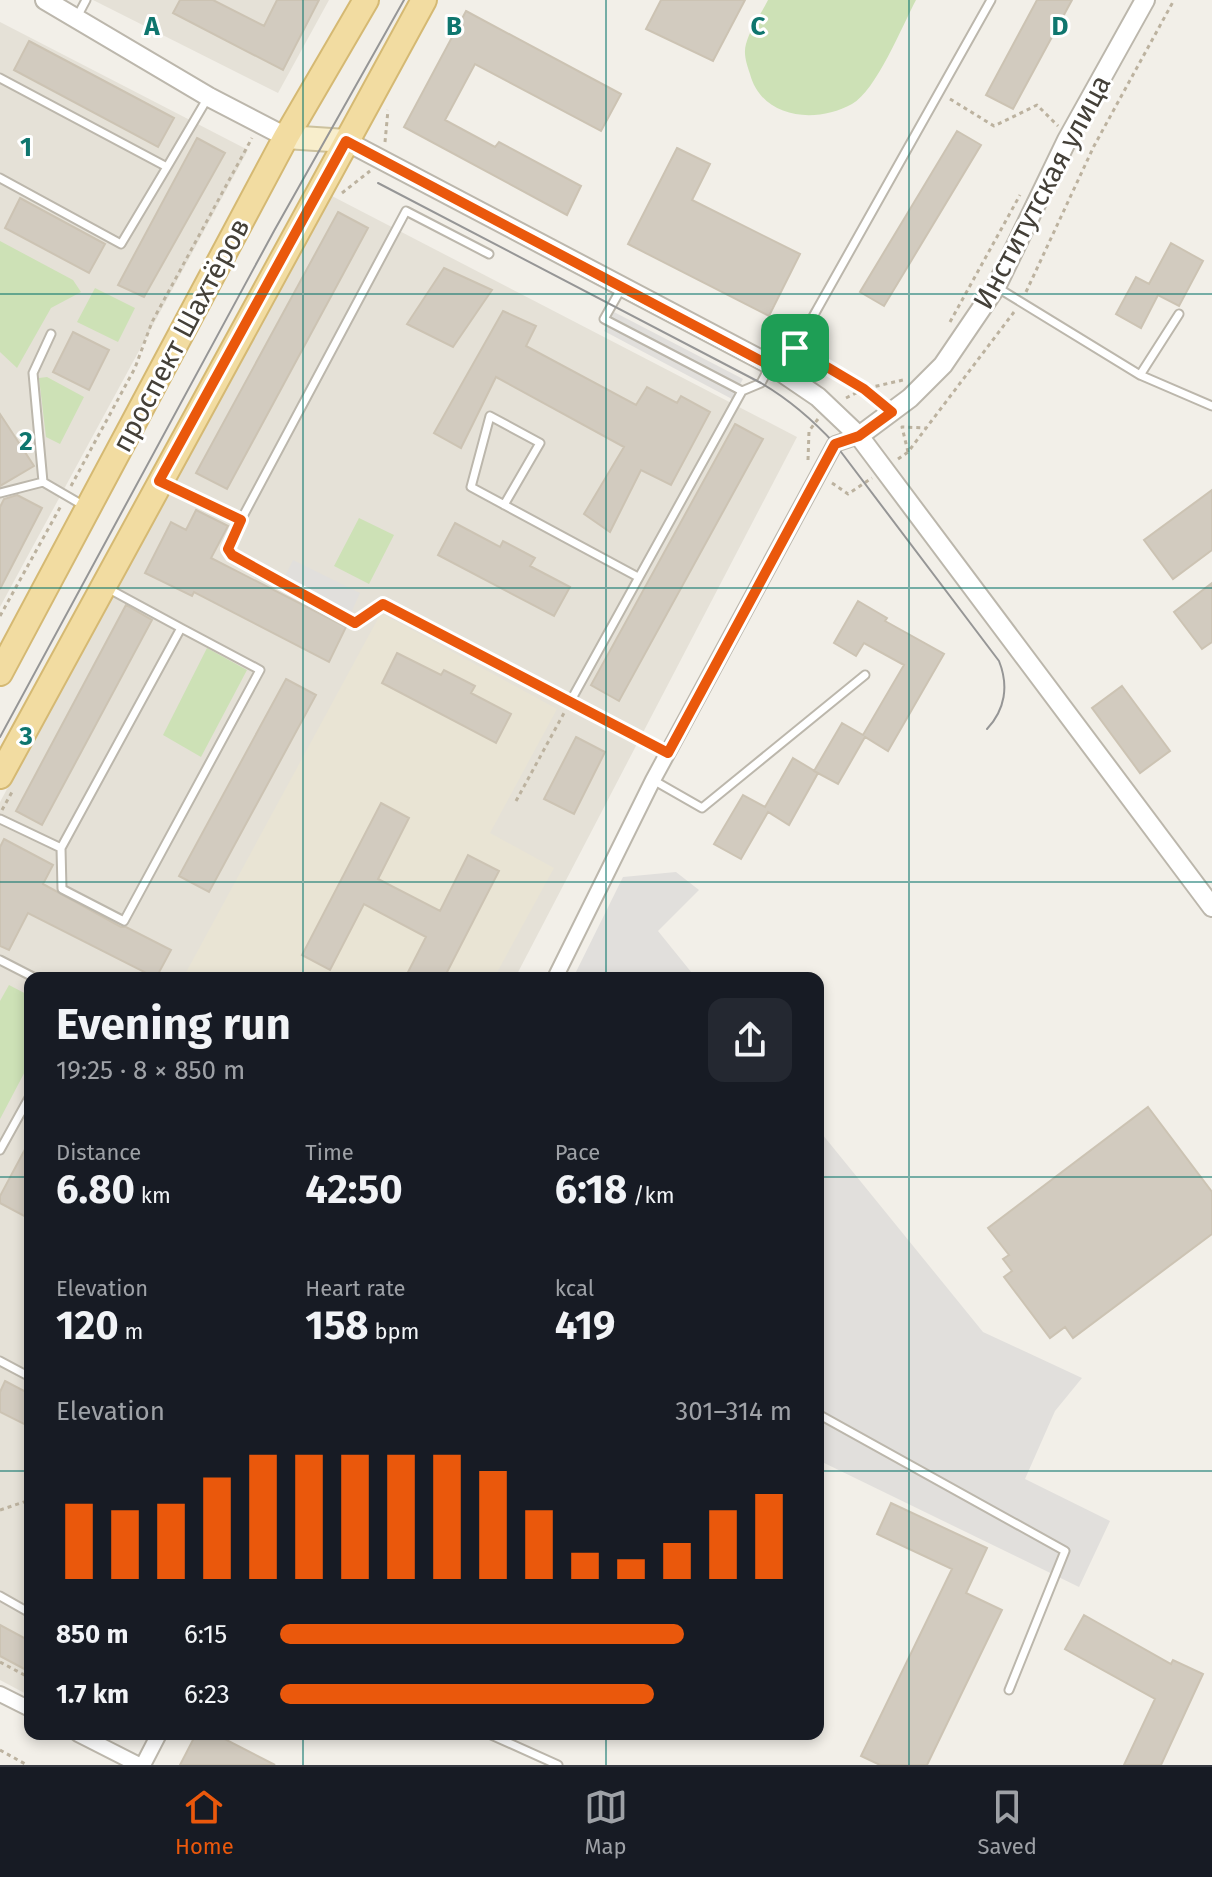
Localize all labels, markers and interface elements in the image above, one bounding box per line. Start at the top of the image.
text: A [143,11,160,42]
text: B [446,11,462,42]
text: C [751,11,766,42]
text: D [1052,11,1069,42]
street label: Институтская улица [966,69,1118,315]
text: 1 [20,132,32,163]
street label: проспект Шахтёров [105,212,257,458]
pin [761,314,829,382]
icon: arrive [773,326,817,370]
text: 2 [19,426,33,457]
text: 3 [18,721,33,752]
text: Evening run [56,998,291,1051]
button: share [708,998,792,1082]
text: 19:25 · 8 × 850 m [56,1055,245,1086]
text: Distance [56,1139,141,1166]
text: Time [305,1139,354,1166]
text: Pace [555,1139,600,1166]
text: 6.80 [56,1166,135,1214]
text: 42:50 [305,1166,403,1214]
text: 6:18 [555,1166,627,1214]
text: km [135,1182,171,1209]
text: /km [627,1182,675,1209]
text: Elevation [56,1275,148,1302]
text: Heart rate [305,1275,406,1302]
text: kcal [555,1275,594,1302]
text: 120 [56,1302,119,1350]
text: 158 [305,1302,369,1350]
text: 419 [555,1302,615,1350]
text: m [119,1318,143,1345]
text: bpm [369,1318,419,1345]
text: Elevation [56,1396,165,1427]
text: 301–314 m [675,1396,792,1427]
text: 850 m [56,1619,128,1650]
text: 6:15 [184,1619,227,1650]
text: 1.7 km [56,1679,129,1710]
text: 6:23 [184,1679,230,1710]
tab: Home [175,1785,234,1860]
tab: Map [584,1785,628,1860]
tab: Saved [978,1785,1037,1860]

